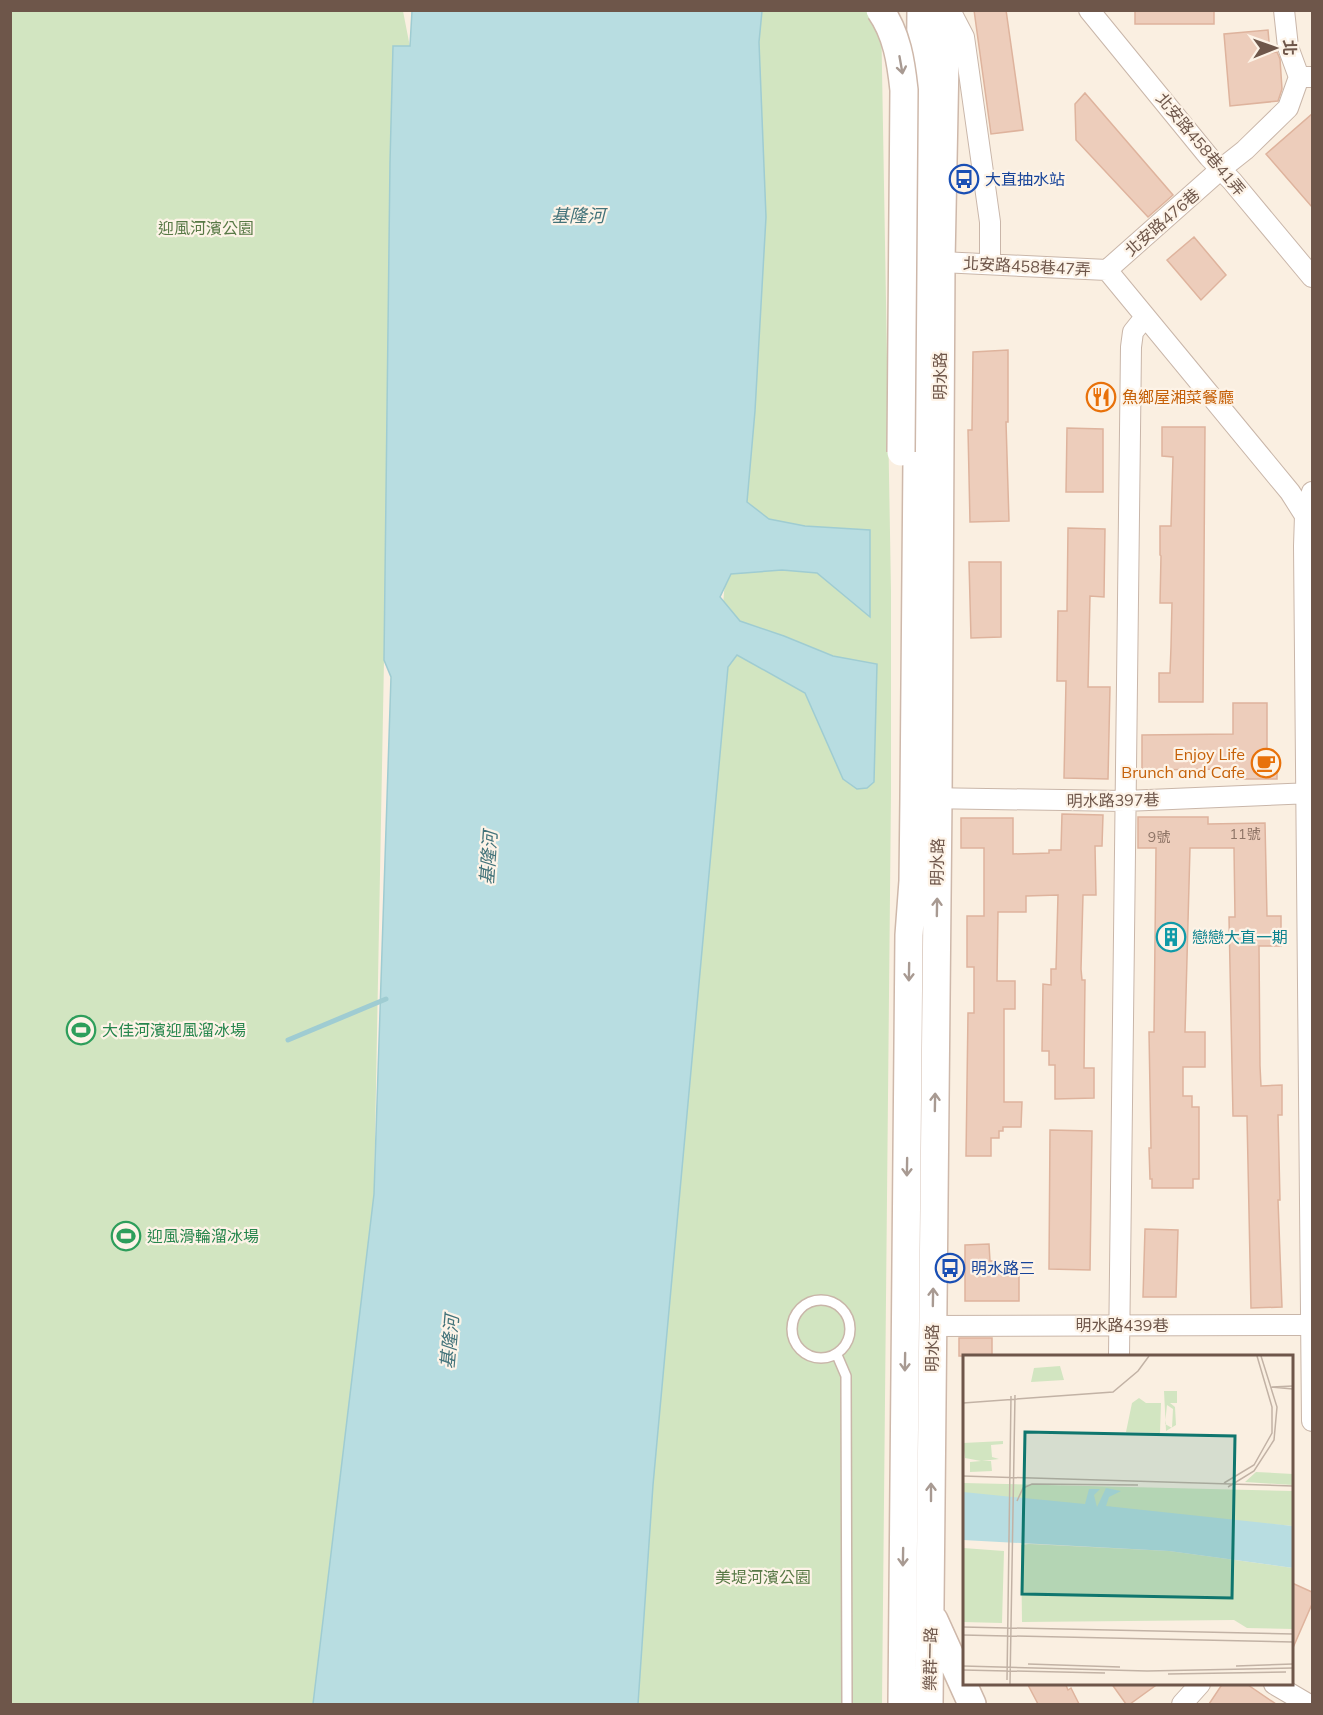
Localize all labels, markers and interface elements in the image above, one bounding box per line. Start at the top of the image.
north arrow [1245,18,1305,78]
text: 北 [1280,40,1300,56]
one-way arrow [895,54,906,74]
street label: 北安路458巷41弄 [1152,89,1250,199]
bus stop icon: 大直抽水站 [948,163,980,195]
place label: 大直抽水站 [985,169,1065,189]
street label: 北安路476巷 [1120,184,1204,260]
water label: 基隆河 [551,204,608,227]
park label: 迎風河濱公園 [158,218,254,238]
street label: 北安路458巷47弄 [963,253,1091,279]
street label: 明水路 [930,352,950,400]
restaurant icon: 魚鄉屋湘菜餐廳 [1085,381,1117,413]
place label: 魚鄉屋湘菜餐廳 [1122,387,1234,407]
place label: Enjoy Life Brunch and Cafe [1121,744,1245,782]
cafe icon: Enjoy Life Brunch and Cafe [1250,747,1282,779]
street label: 明水路397巷 [1066,789,1160,811]
house number: 11號 [1230,825,1260,843]
water label: 基隆河 [475,827,502,886]
house number: 9號 [1148,828,1170,846]
street label: 明水路 [927,838,947,886]
one-way arrow [931,897,943,917]
building icon: 戀戀大直一期 [1155,921,1187,953]
place label: 戀戀大直一期 [1192,927,1288,947]
one-way arrow [903,961,915,981]
sports icon: 大佳河濱迎風溜冰場 [65,1014,97,1046]
place label: 大佳河濱迎風溜冰場 [102,1020,246,1040]
one-way arrow [929,1092,941,1112]
one-way arrow [901,1156,913,1176]
sports icon: 迎風滑輪溜冰場 [110,1220,142,1252]
place label: 迎風滑輪溜冰場 [147,1226,259,1246]
bus stop icon: 明水路三 [934,1252,966,1284]
place label: 明水路三 [971,1258,1035,1278]
one-way arrow [927,1287,938,1307]
water label: 基隆河 [436,1311,464,1370]
street label: 明水路439巷 [1076,1315,1168,1335]
street label: 明水路 [922,1324,942,1372]
one-way arrow [899,1351,911,1371]
inset map [963,1355,1293,1685]
one-way arrow [925,1482,937,1502]
one-way arrow [897,1546,909,1566]
park label: 美堤河濱公園 [715,1567,811,1587]
street label: 樂群一路 [919,1627,941,1691]

